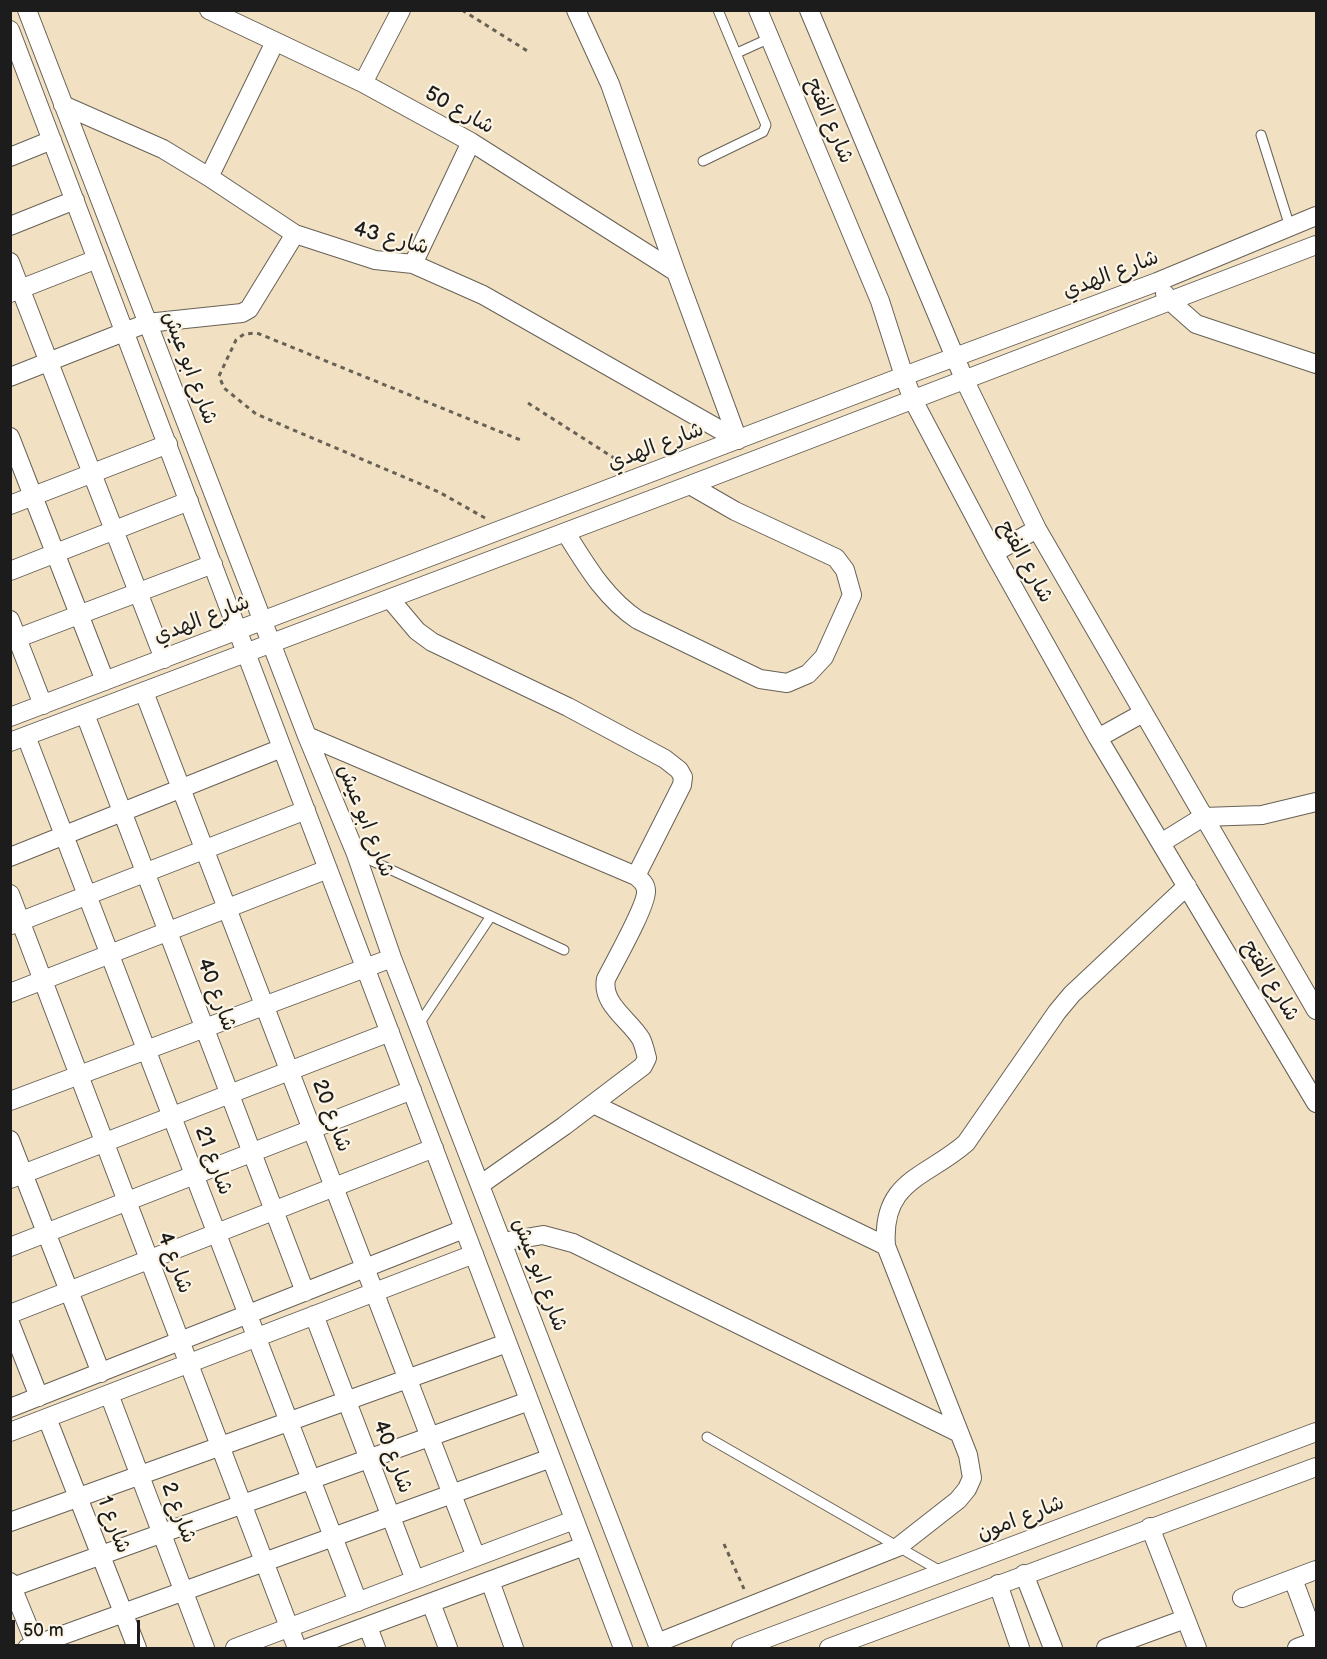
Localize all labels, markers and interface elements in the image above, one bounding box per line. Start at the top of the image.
street label: شارع الفتح [800,74,858,168]
street label: شارع 50 [420,82,498,140]
street label: شارع 43 [351,217,431,261]
street label: شارع الهدي [1059,245,1163,305]
street label: شارع ابو عيش [156,308,222,428]
street label: شارع الهدي [604,417,708,477]
street label: شارع الفتح [992,516,1058,608]
street label: شارع الهدي [150,590,254,650]
street label: شارع ابو عيش [331,761,399,881]
street label: شارع الفتح [1236,936,1304,1026]
street label: شارع 40 [191,955,241,1035]
street label: شارع 20 [306,1076,356,1156]
street label: شارع 21 [188,1123,238,1199]
street label: شارع ابو عيش [506,1215,572,1335]
street label: شارع 4 [151,1229,197,1297]
street label: شارع 40 [367,1417,417,1497]
street label: شارع 2 [155,1479,201,1547]
street label: شارع امون [974,1491,1068,1547]
street label: شارع 1 [91,1493,135,1557]
scale bar [15,1608,142,1646]
text: 50 m [23,1620,64,1641]

